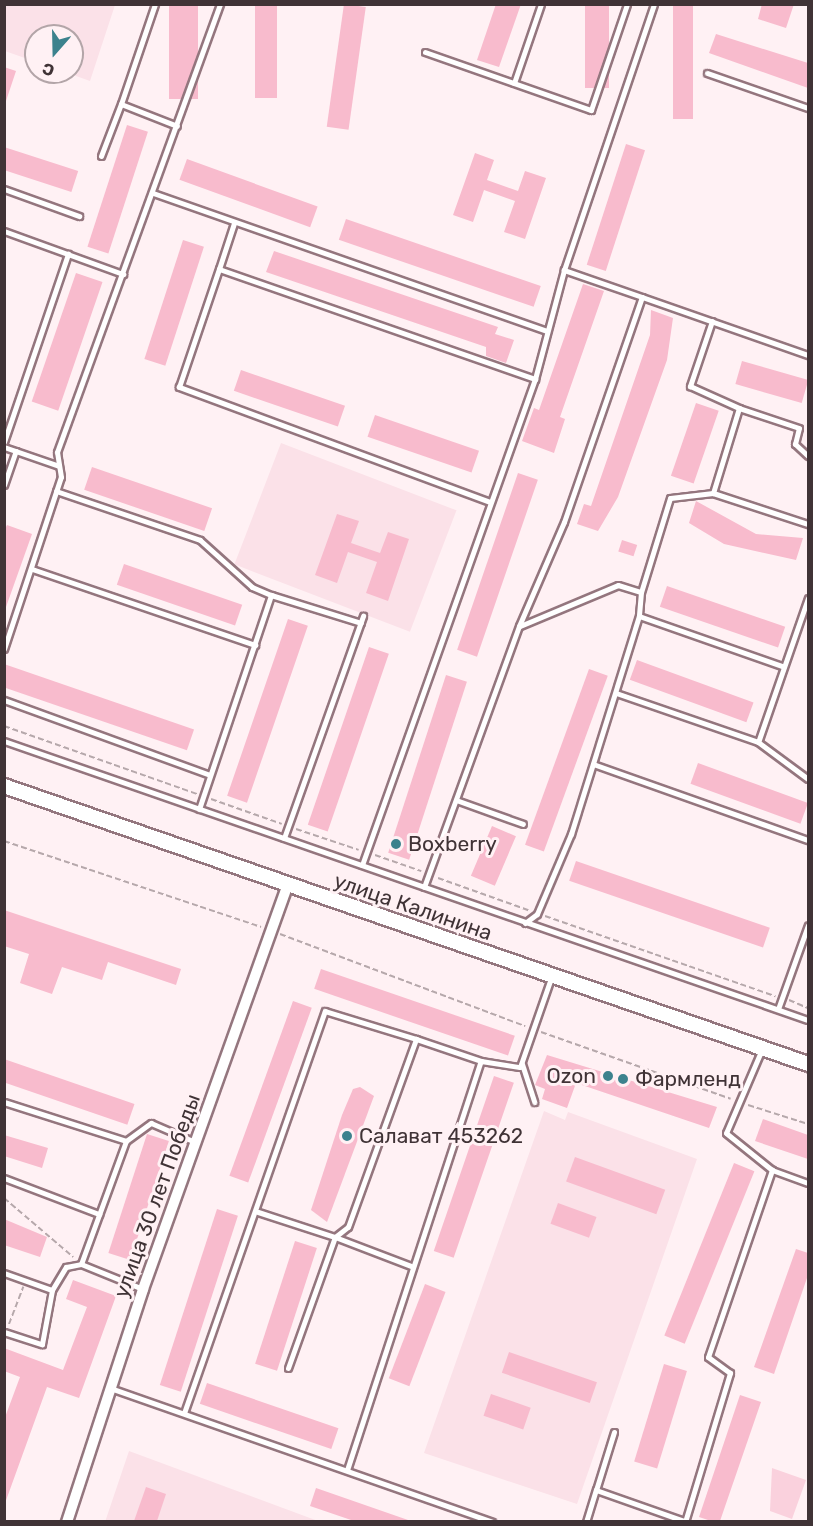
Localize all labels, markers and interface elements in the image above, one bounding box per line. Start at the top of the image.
north arrow [24,24,84,84]
text: С [40,59,57,80]
place label: Boxberry [408,831,497,857]
marker: Boxberry [389,837,403,851]
street label: улица Калинина [331,868,495,946]
place label: Ozon [546,1063,596,1089]
place label: Фармленд [635,1066,741,1092]
marker: Ozon [601,1069,615,1083]
marker: Фармленд [616,1072,630,1086]
street label: улица 30 лет Победы [108,1091,206,1301]
place label: Салават 453262 [359,1123,523,1149]
marker: Салават 453262 [340,1129,354,1143]

